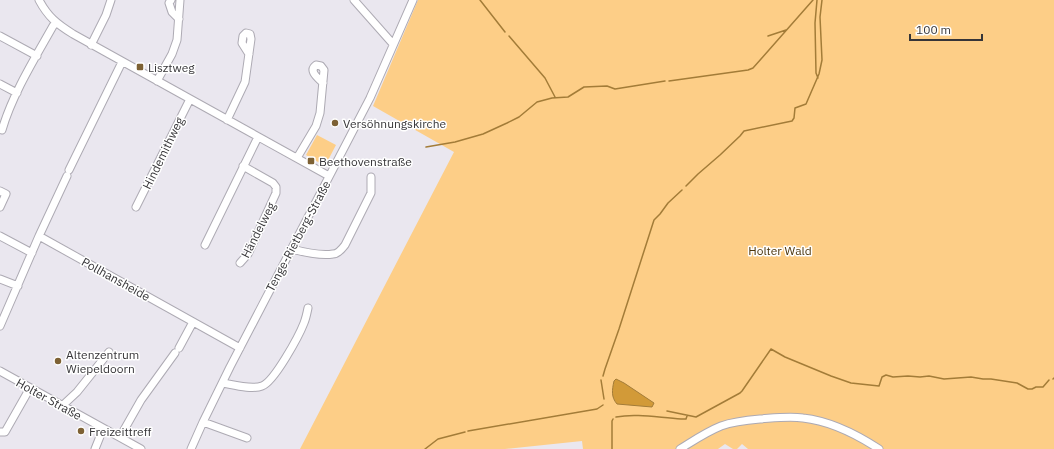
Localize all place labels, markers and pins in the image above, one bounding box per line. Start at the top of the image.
place label: Lisztweg [148,60,195,75]
marker: Lisztweg [135,62,145,72]
place label: Versöhnungskirche [343,116,446,131]
marker: Versöhnungskirche [330,118,340,128]
place label: Beethovenstraße [319,154,412,169]
marker: Beethovenstraße [306,156,316,166]
place label: Altenzentrum Wiepeldoorn [66,347,139,376]
marker: Altenzentrum Wiepeldoorn [53,356,63,366]
place label: Freizeittreff [89,424,152,439]
marker: Freizeittreff [76,426,86,436]

